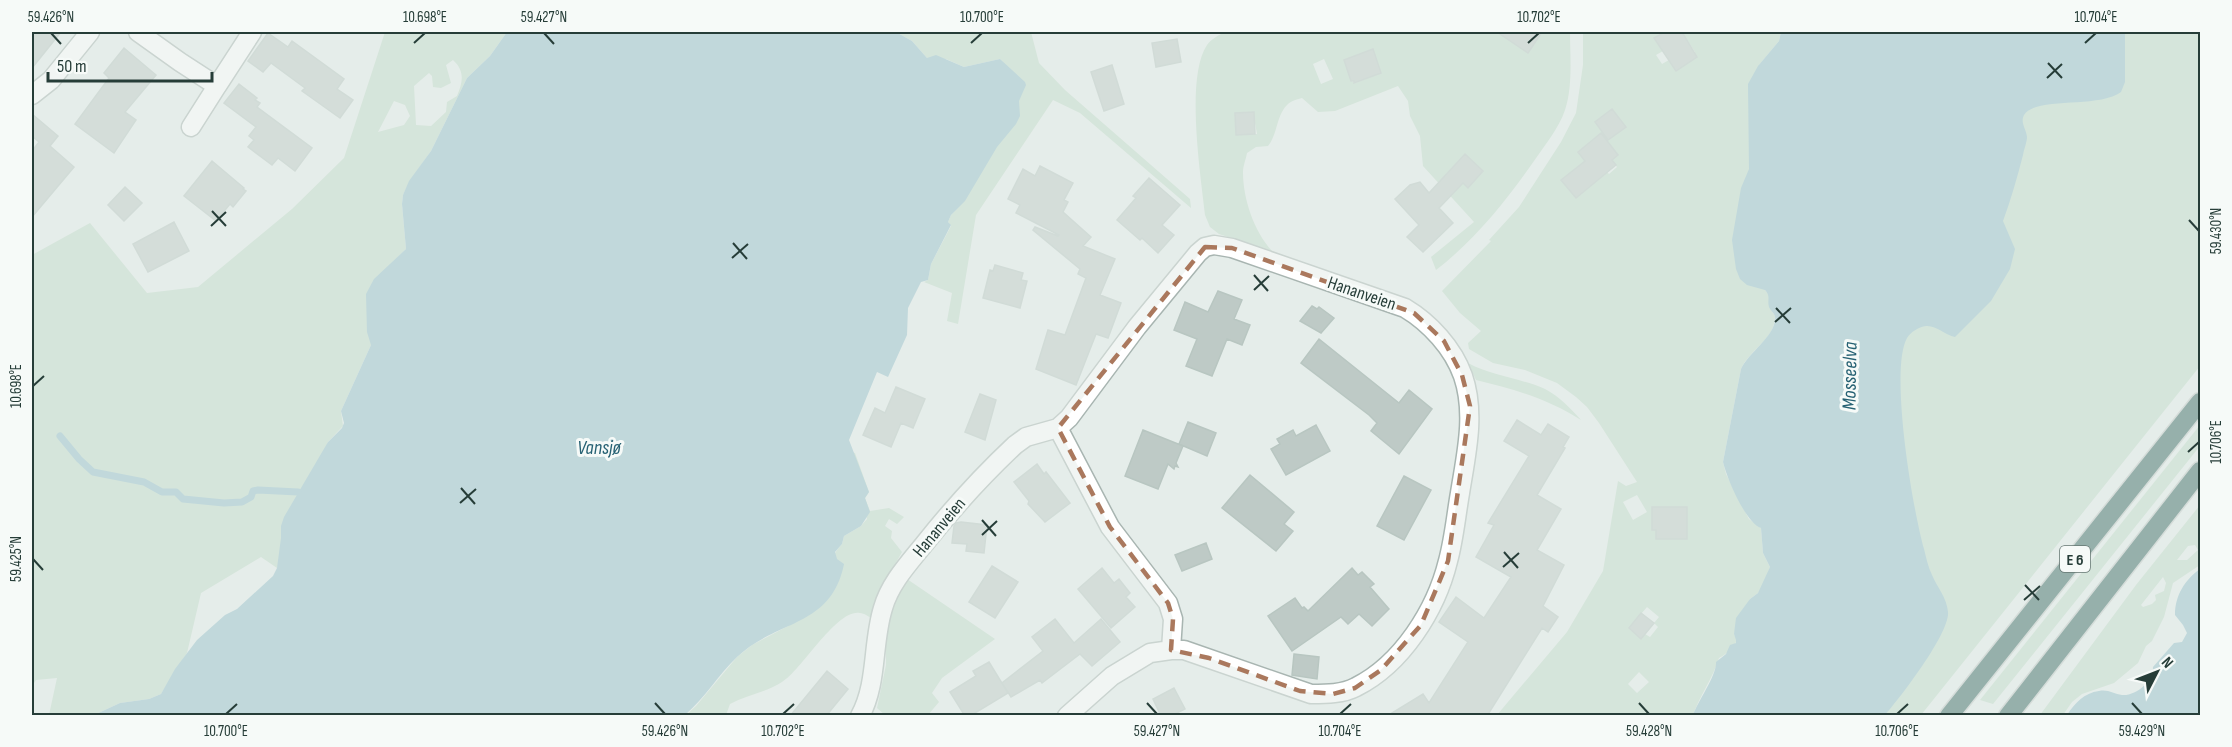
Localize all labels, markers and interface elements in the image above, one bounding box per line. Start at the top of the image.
text: 59.426°N [28,8,74,27]
text: 10.698°E [403,8,447,27]
text: 59.427°N [521,8,567,27]
text: 10.700°E [960,8,1004,27]
text: 10.702°E [1517,8,1561,27]
text: 10.704°E [2075,8,2117,27]
scale bar [48,45,212,83]
text: 50 m [57,56,87,77]
text: 59.430°N [2207,208,2226,254]
street label: Hananveien [1325,272,1399,315]
water label: Mosseelva [1837,342,1863,410]
text: 10.698°E [7,364,26,408]
text: 10.706°E [2207,420,2226,464]
water label: Vansjø [577,436,622,460]
street label: Hananveien [909,493,970,561]
text: 59.425°N [7,536,26,582]
road number: E 6 [2060,546,2090,572]
north arrow [2127,642,2187,702]
text: N [2157,653,2177,672]
text: 10.700°E [204,722,248,741]
text: 59.426°N [642,722,688,741]
text: 10.702°E [761,722,805,741]
text: 59.427°N [1134,722,1180,741]
text: 10.704°E [1319,722,1361,741]
text: 59.428°N [1626,722,1672,741]
text: 10.706°E [1875,722,1919,741]
text: 59.429°N [2119,722,2165,741]

